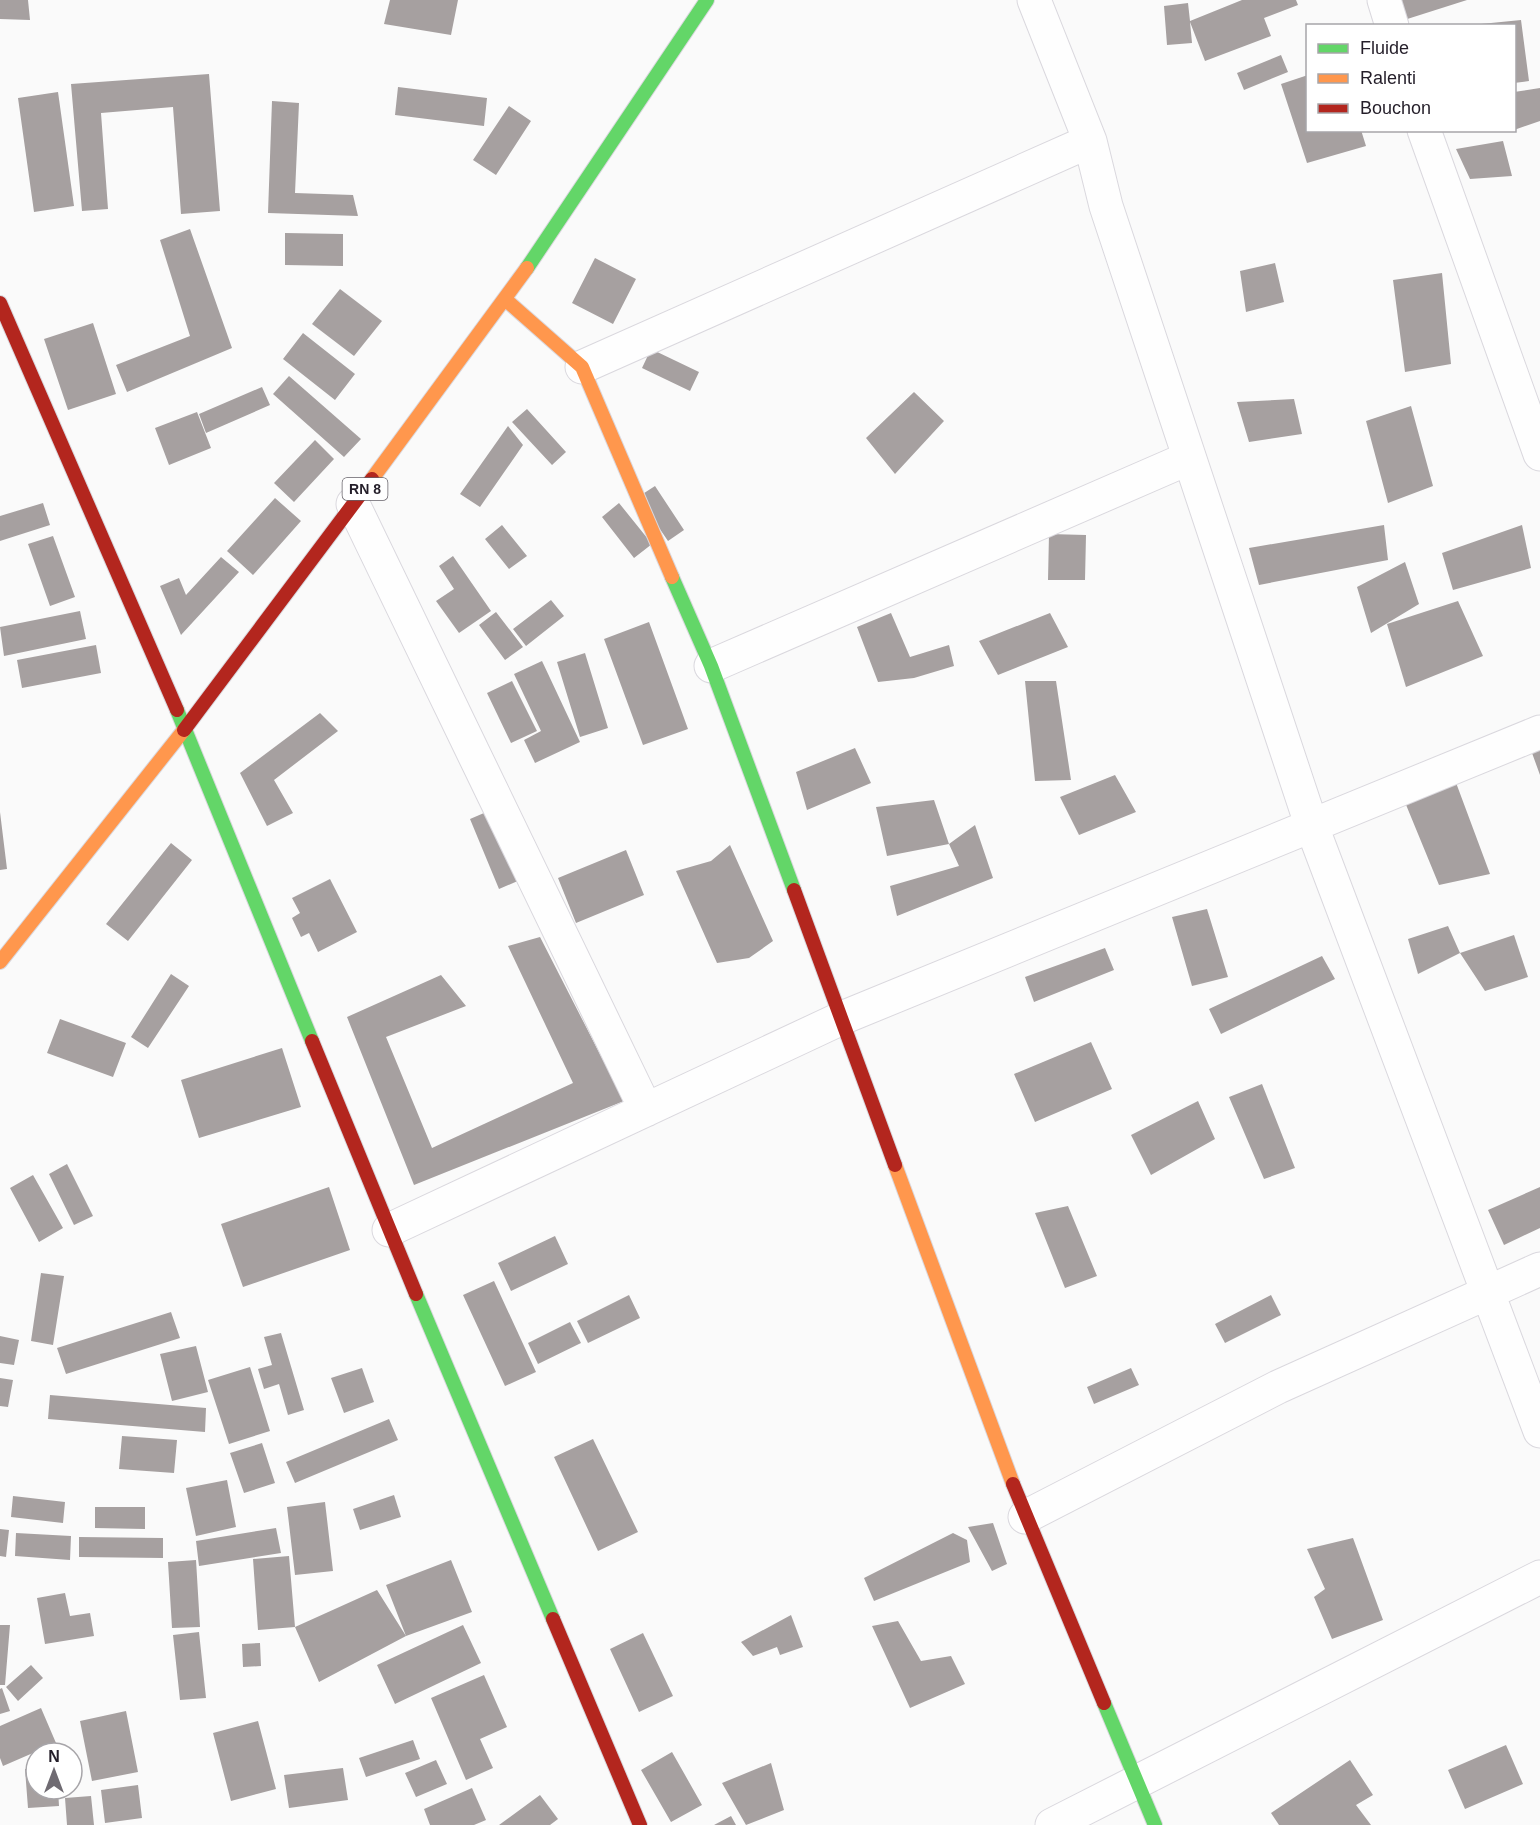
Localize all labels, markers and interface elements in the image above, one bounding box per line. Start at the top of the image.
legend [1306,24,1516,132]
text: Fluide [1360,38,1409,58]
text: Ralenti [1360,68,1416,88]
text: Bouchon [1360,98,1431,118]
road number: RN 8 [342,478,388,500]
north arrow [24,1741,84,1801]
text: N [48,1748,60,1765]

